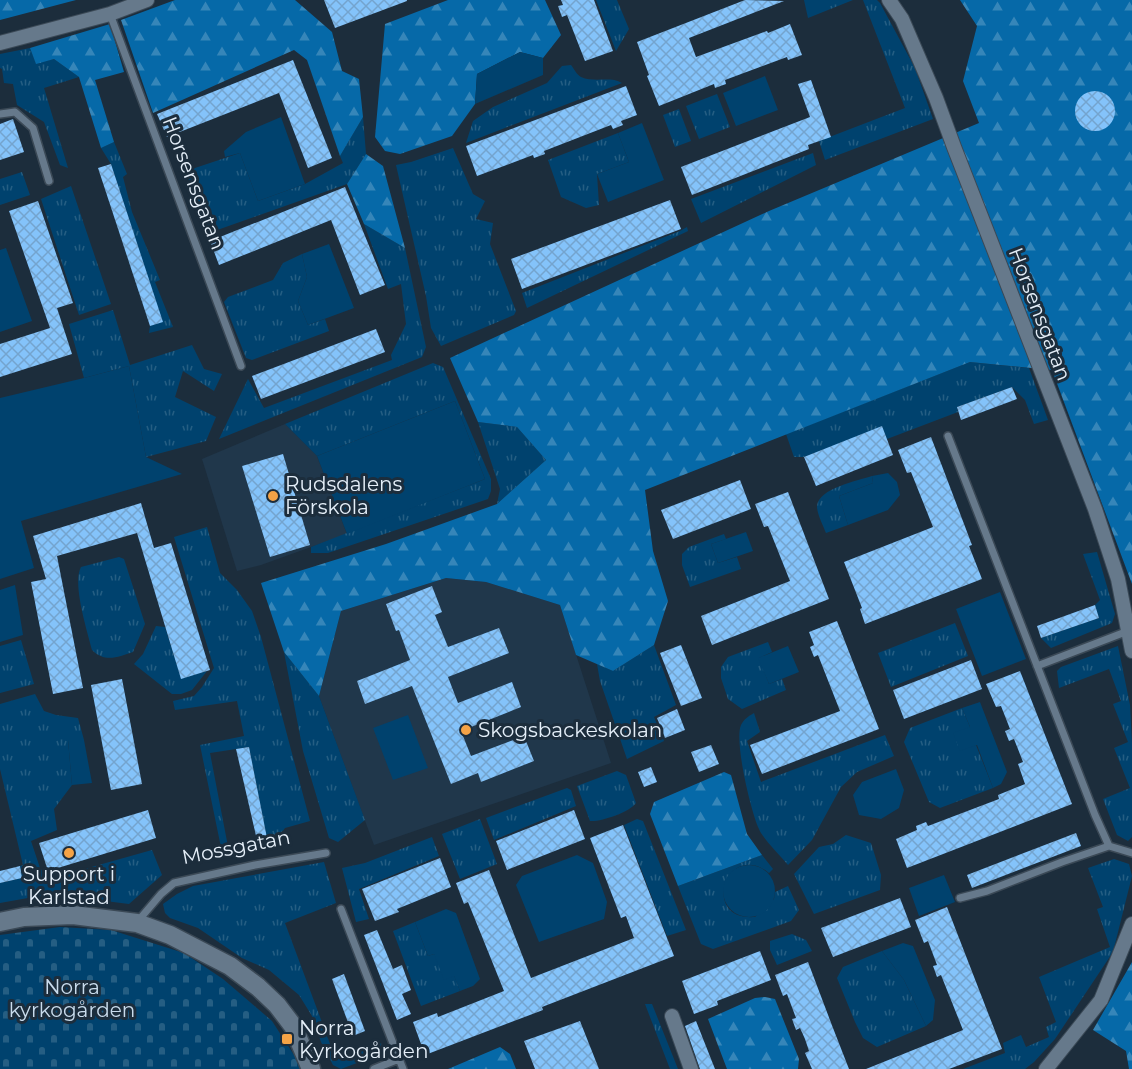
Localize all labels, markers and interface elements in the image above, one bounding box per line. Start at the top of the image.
street label: Horsensgatan [158,113,230,253]
street label: Horsensgatan [1004,244,1076,384]
place label: Rudsdalens Förskola [285,472,403,519]
marker: Rudsdalens Förskola [266,489,280,503]
place label: Skogsbackeskolan [478,718,662,742]
marker: Skogsbackeskolan [459,723,473,737]
street label: Mossgatan [180,825,292,869]
marker: Support i Karlstad [62,846,76,860]
place label: Support i Karlstad [23,862,115,909]
park label: Norra kyrkogården [9,975,135,1022]
place label: Norra Kyrkogården [299,1016,428,1063]
marker: Norra Kyrkogården [280,1032,294,1046]

